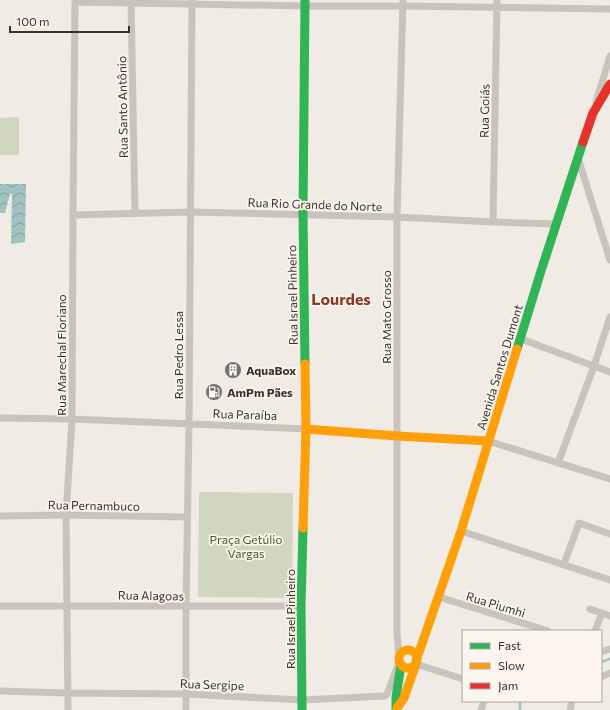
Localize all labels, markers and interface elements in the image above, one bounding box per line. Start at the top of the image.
scale bar [10,8,129,34]
text: 100 m [16,14,50,28]
street label: Rua Santo Antônio [114,56,130,158]
street label: Rua Goiás [477,84,491,138]
street label: Rua Rio Grande do Norte [247,195,383,213]
street label: Rua Israel Pinheiro [284,245,300,345]
street label: Rua Mato Grosso [379,270,393,364]
district label: Lourdes [311,289,371,308]
street label: Rua Marechal Floriano [54,294,68,416]
street label: Avenida Santos Dumont [473,303,525,431]
street label: Rua Pedro Lessa [171,311,185,399]
building icon: AquaBox [223,360,243,380]
place label: AquaBox [246,363,296,377]
fuel station icon: AmPm Pães [204,382,224,402]
place label: AmPm Pães [227,385,293,399]
street label: Rua Paraíba [213,406,277,422]
street label: Rua Pernambuco [48,497,140,513]
park label: Praça Getúlio Vargas [210,532,282,560]
street label: Rua Israel Pinheiro [283,569,297,669]
street label: Rua Alagoas [118,587,184,603]
street label: Rua Piumhi [465,588,527,620]
legend [462,630,602,702]
text: Fast [498,638,521,652]
text: Slow [498,658,525,672]
street label: Rua Sergipe [180,676,244,692]
text: Jam [498,678,518,693]

